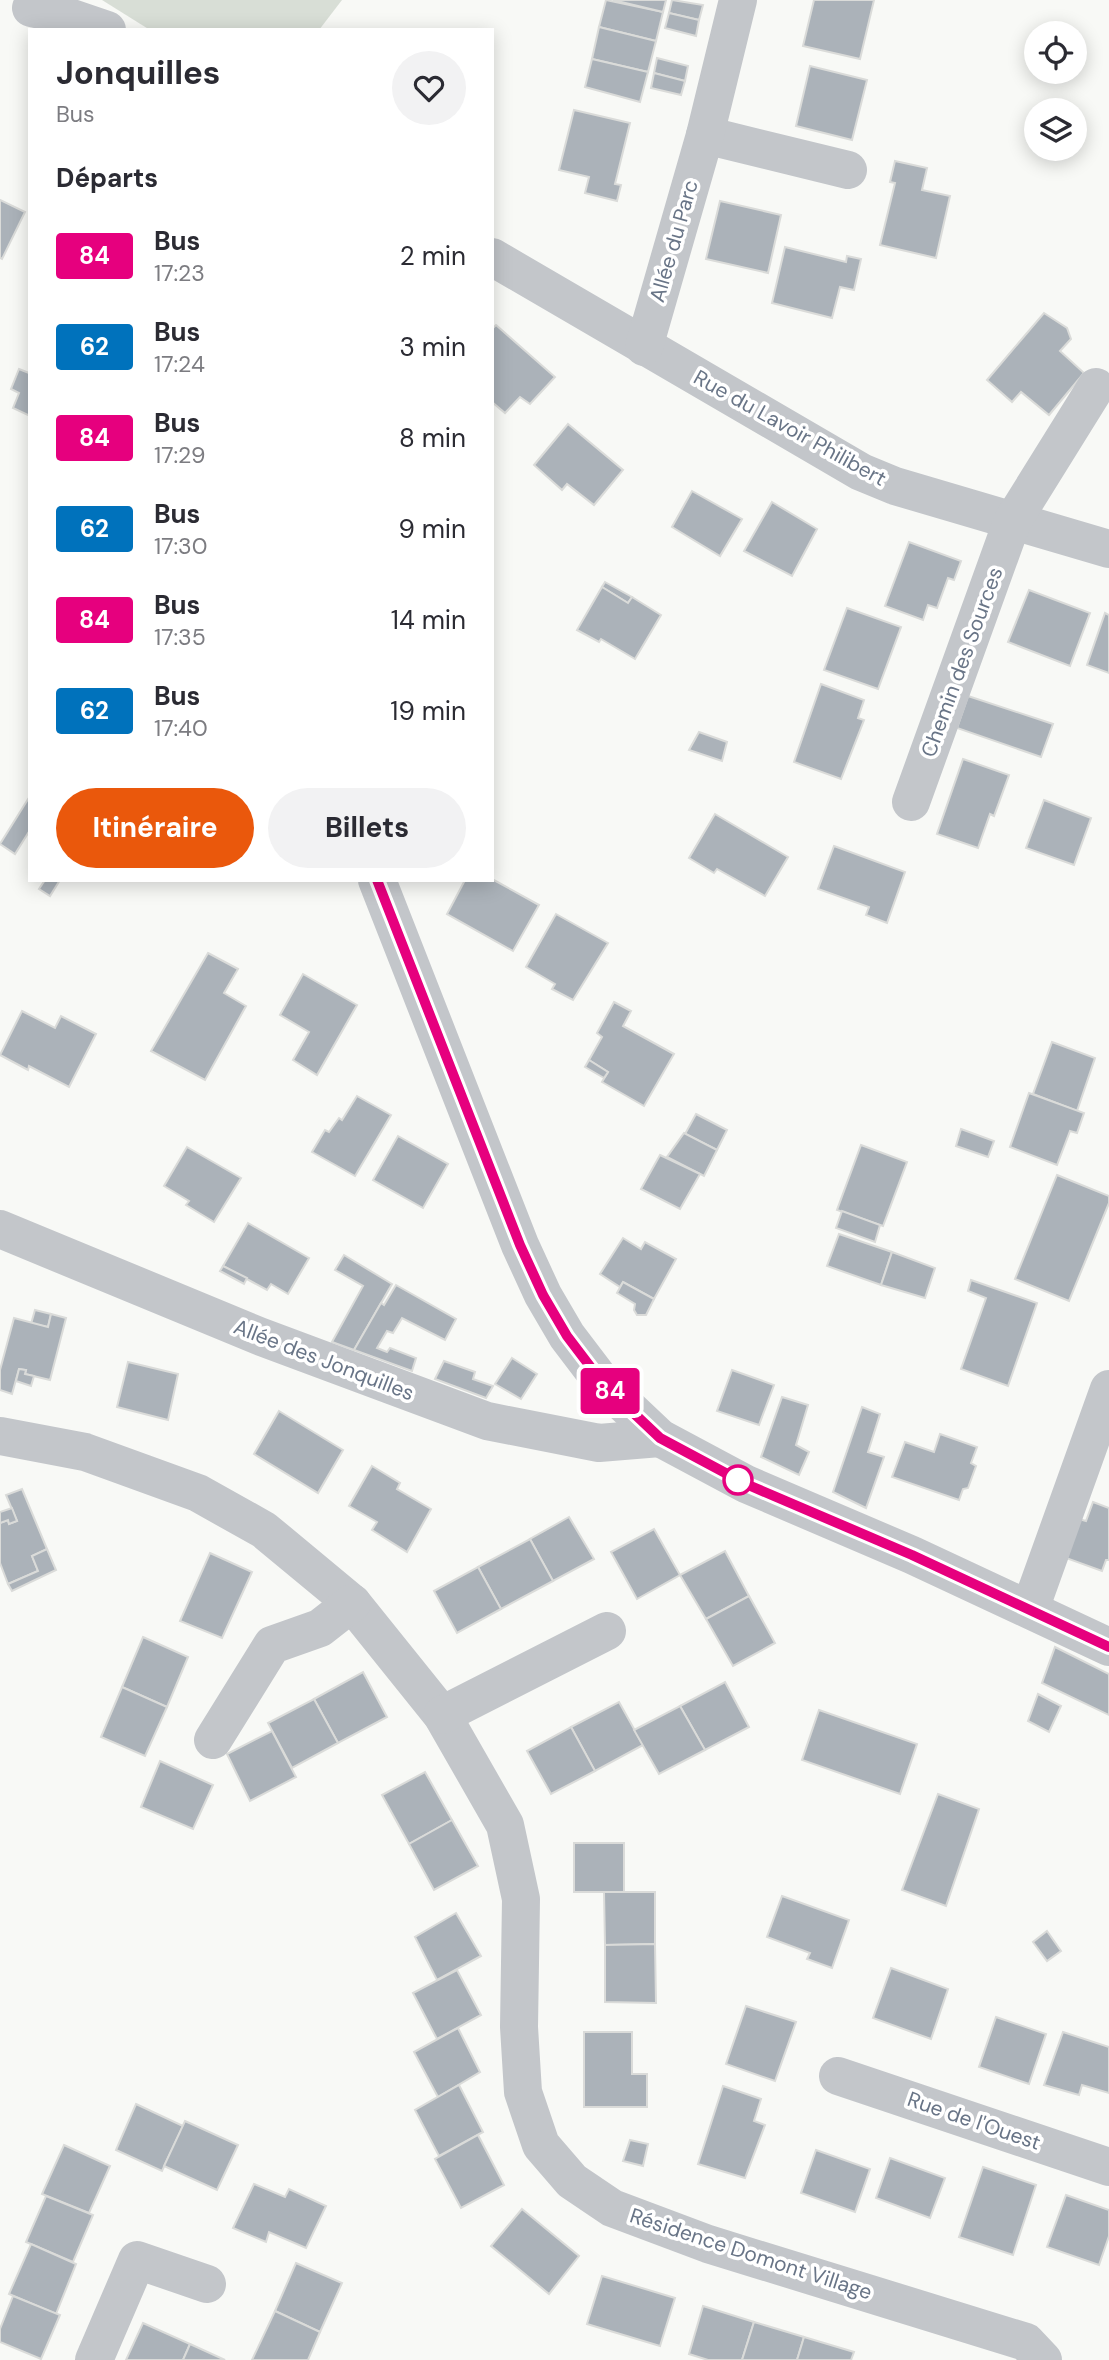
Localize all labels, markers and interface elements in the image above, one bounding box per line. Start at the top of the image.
map controls [1024,21,1087,161]
button: locate [1024,21,1087,84]
text: Jonquilles [56,51,220,94]
button: heart [392,51,466,125]
button: layers [1024,98,1087,161]
text: Bus [56,99,95,129]
text: Départs [56,161,158,195]
street label: Allée du Parc [643,177,705,305]
text: Bus [154,224,200,258]
text: 2 min [400,239,466,273]
text: 84 [79,240,110,271]
text: 17:23 [154,258,205,288]
text: Bus [154,315,200,349]
text: 3 min [399,330,466,364]
text: 62 [80,331,109,362]
text: 17:24 [154,349,205,379]
street label: Rue du Lavoir Philibert [689,363,891,493]
text: Bus [154,406,200,440]
text: 8 min [399,421,466,455]
text: 84 [79,422,110,453]
text: 17:29 [154,440,206,470]
text: Bus [154,497,200,531]
text: 9 min [398,512,466,546]
text: 62 [80,513,109,544]
text: 17:30 [154,531,207,561]
street label: Chemin des Sources [915,563,1009,761]
text: Bus [154,588,200,622]
text: 14 min [391,603,466,637]
text: 84 [79,604,110,635]
text: 17:35 [154,622,206,652]
text: Bus [154,679,200,713]
text: 19 min [390,694,466,728]
text: 62 [80,695,109,726]
text: 17:40 [154,713,208,743]
button: Itinéraire [56,788,254,868]
button: Billets [268,788,466,868]
street label: Allée des Jonquilles [230,1313,418,1407]
line badge: 84 [578,1368,642,1414]
text: 84 [595,1375,625,1406]
unlabelled marker [723,1465,753,1495]
street label: Rue de l'Ouest [904,2085,1044,2157]
street label: Résidence Domont Village [626,2202,876,2306]

